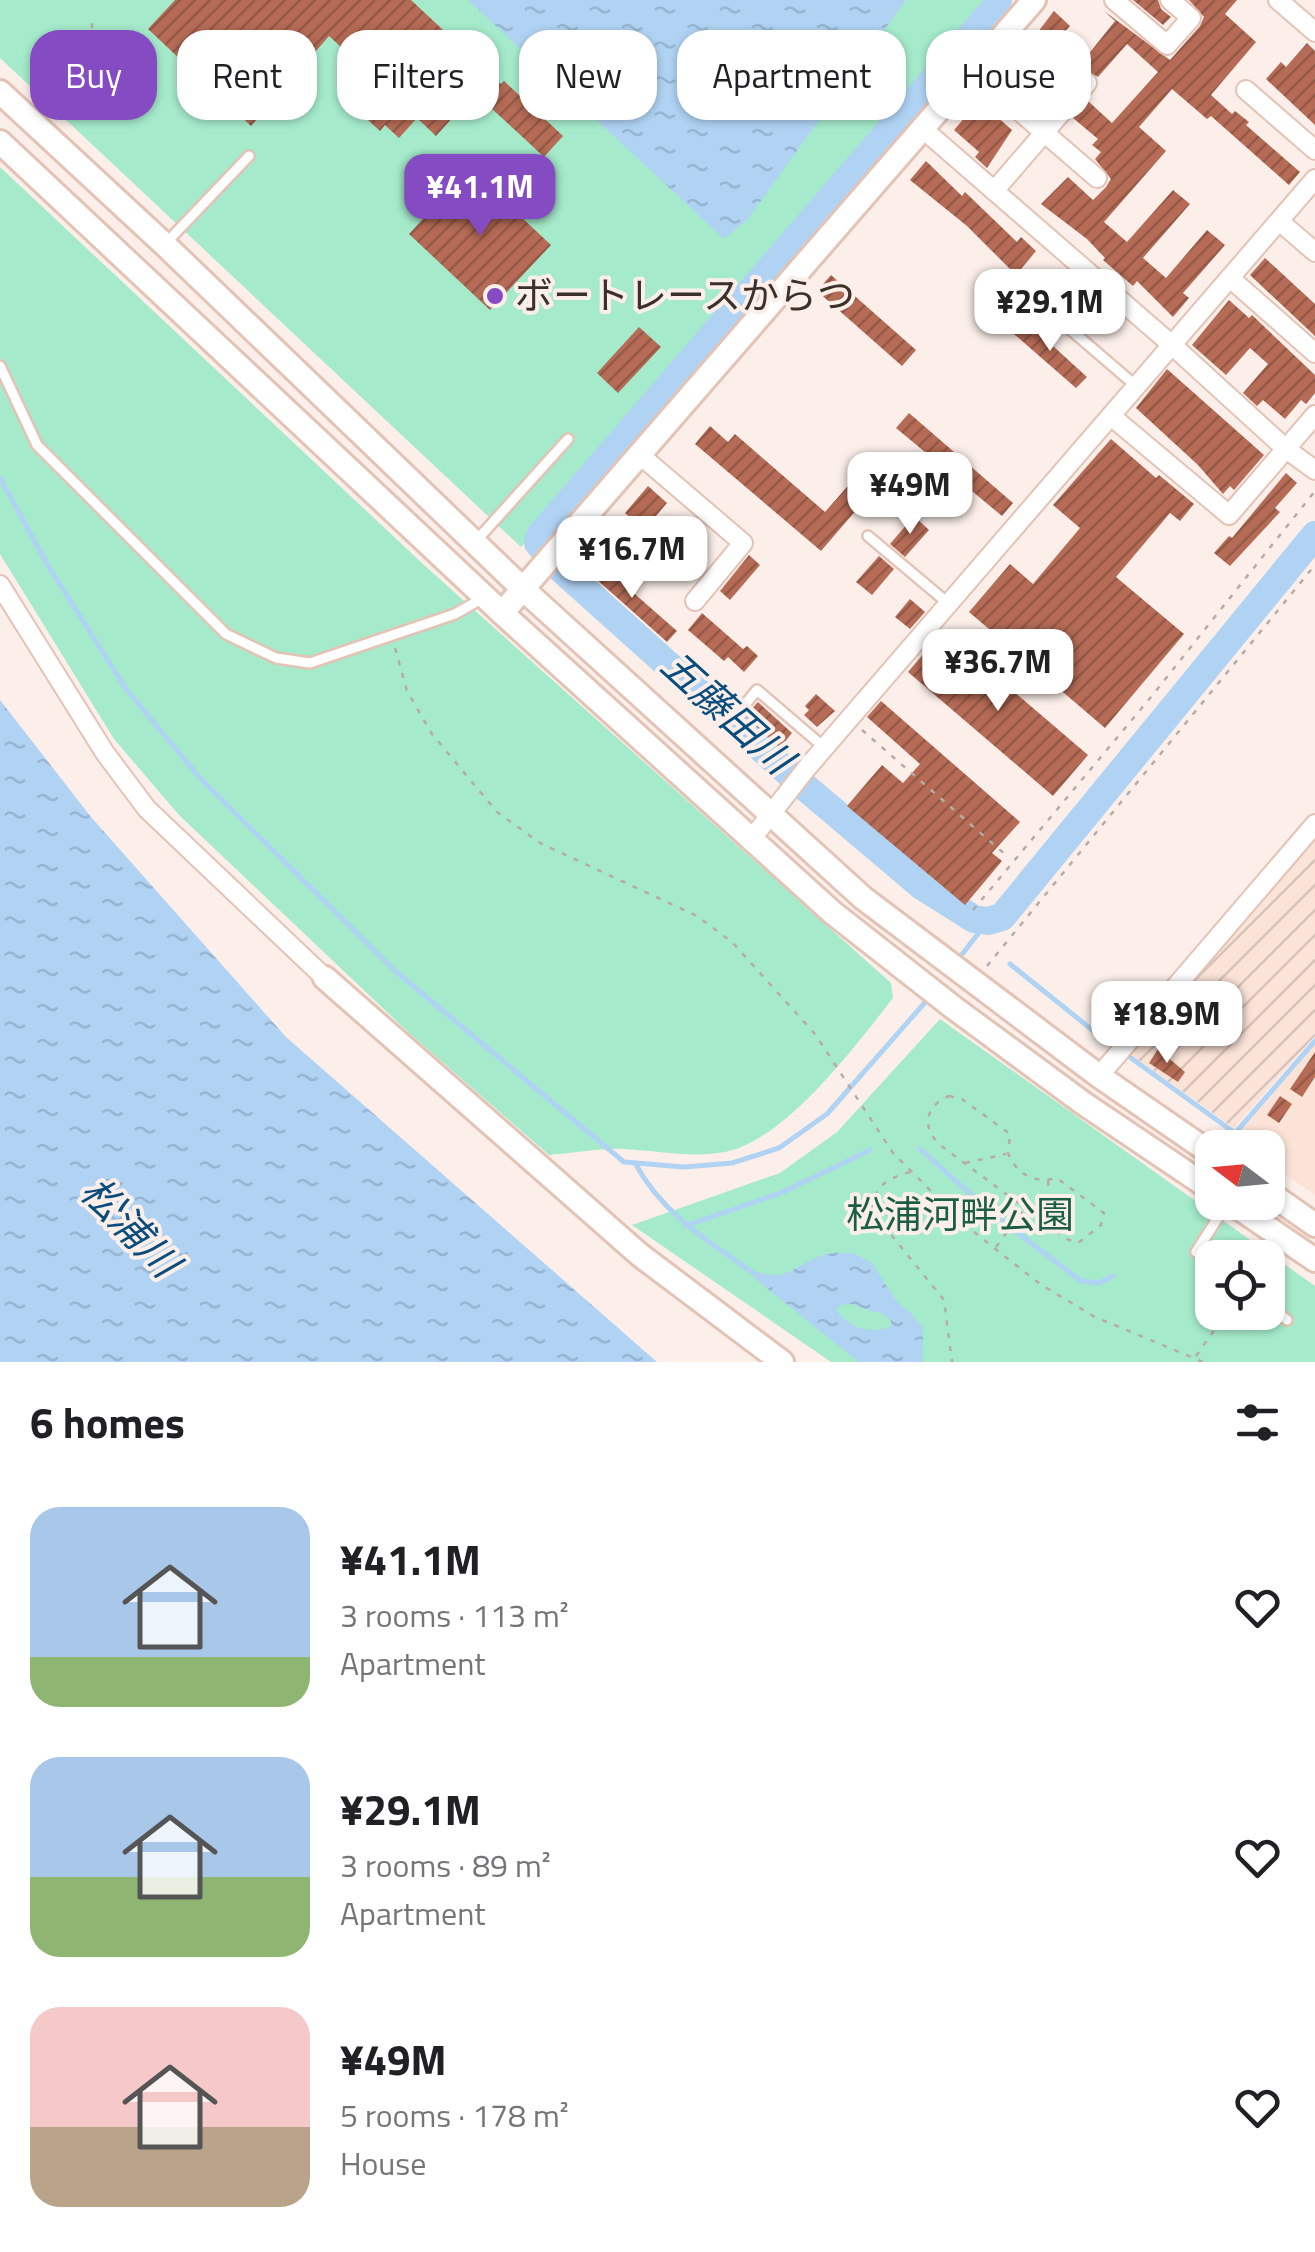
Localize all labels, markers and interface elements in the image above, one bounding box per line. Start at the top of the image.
chip: Buy [30,30,157,120]
chip: Rent [177,30,317,120]
chip: Filters [337,30,499,120]
chip: New [519,30,657,120]
chip: Apartment [677,30,906,120]
chip: House [926,30,1091,120]
pin: ¥41.1M [399,154,561,239]
text: ¥41.1M [426,162,534,210]
place label: ボートレースからつ [515,266,855,324]
pin: ¥29.1M [969,269,1131,354]
text: ¥29.1M [996,277,1104,325]
marker: ボートレースからつ [484,285,506,307]
pin: ¥49M [851,452,969,537]
text: ¥49M [869,460,951,508]
pin: ¥16.7M [551,516,713,601]
text: ¥16.7M [578,524,686,572]
pin: ¥36.7M [917,629,1079,714]
water label: 五藤田川 [647,635,810,791]
text: ¥36.7M [944,637,1052,685]
pin: ¥18.9M [1086,981,1248,1066]
text: ¥18.9M [1113,989,1221,1037]
north arrow [1195,1130,1285,1220]
map controls [1195,1130,1285,1330]
water label: 松浦川 [67,1162,197,1294]
park label: 松浦河畔公園 [846,1185,1074,1243]
button: locate [1195,1240,1285,1330]
text: 6 homes [30,1390,185,1454]
icon: filters [1230,1395,1285,1450]
text: ¥41.1M [340,1527,481,1591]
icon: home [110,1547,230,1667]
icon: heart [1230,1580,1285,1635]
text: 3 rooms · 113 m² [340,1591,569,1639]
text: Apartment [340,1639,486,1687]
text: ¥29.1M [340,1777,481,1841]
icon: home [110,1797,230,1917]
icon: heart [1230,1830,1285,1885]
text: 3 rooms · 89 m² [340,1841,551,1889]
text: Apartment [340,1889,486,1937]
text: ¥49M [340,2027,447,2091]
icon: home [110,2047,230,2167]
icon: heart [1230,2080,1285,2135]
text: 5 rooms · 178 m² [340,2091,569,2139]
text: House [340,2139,426,2187]

